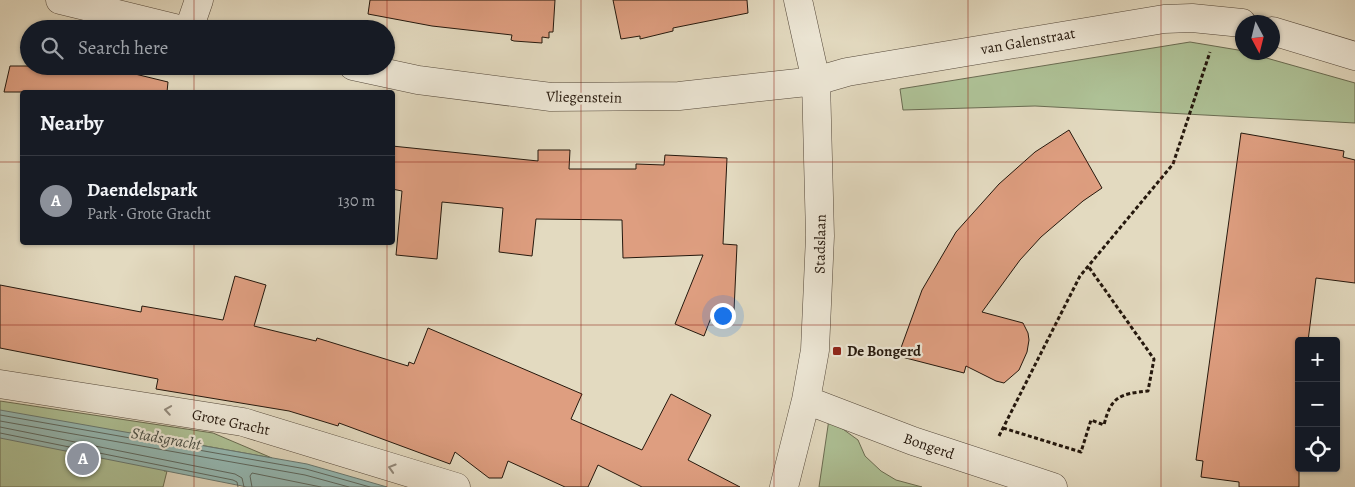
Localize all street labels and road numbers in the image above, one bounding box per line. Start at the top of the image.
street label: van Galenstraat [978,23,1077,59]
street label: Vliegenstein [545,86,622,108]
street label: Stadslaan [809,214,831,274]
street label: Grote Gracht [190,404,272,440]
street label: Bongerd [901,428,958,464]

